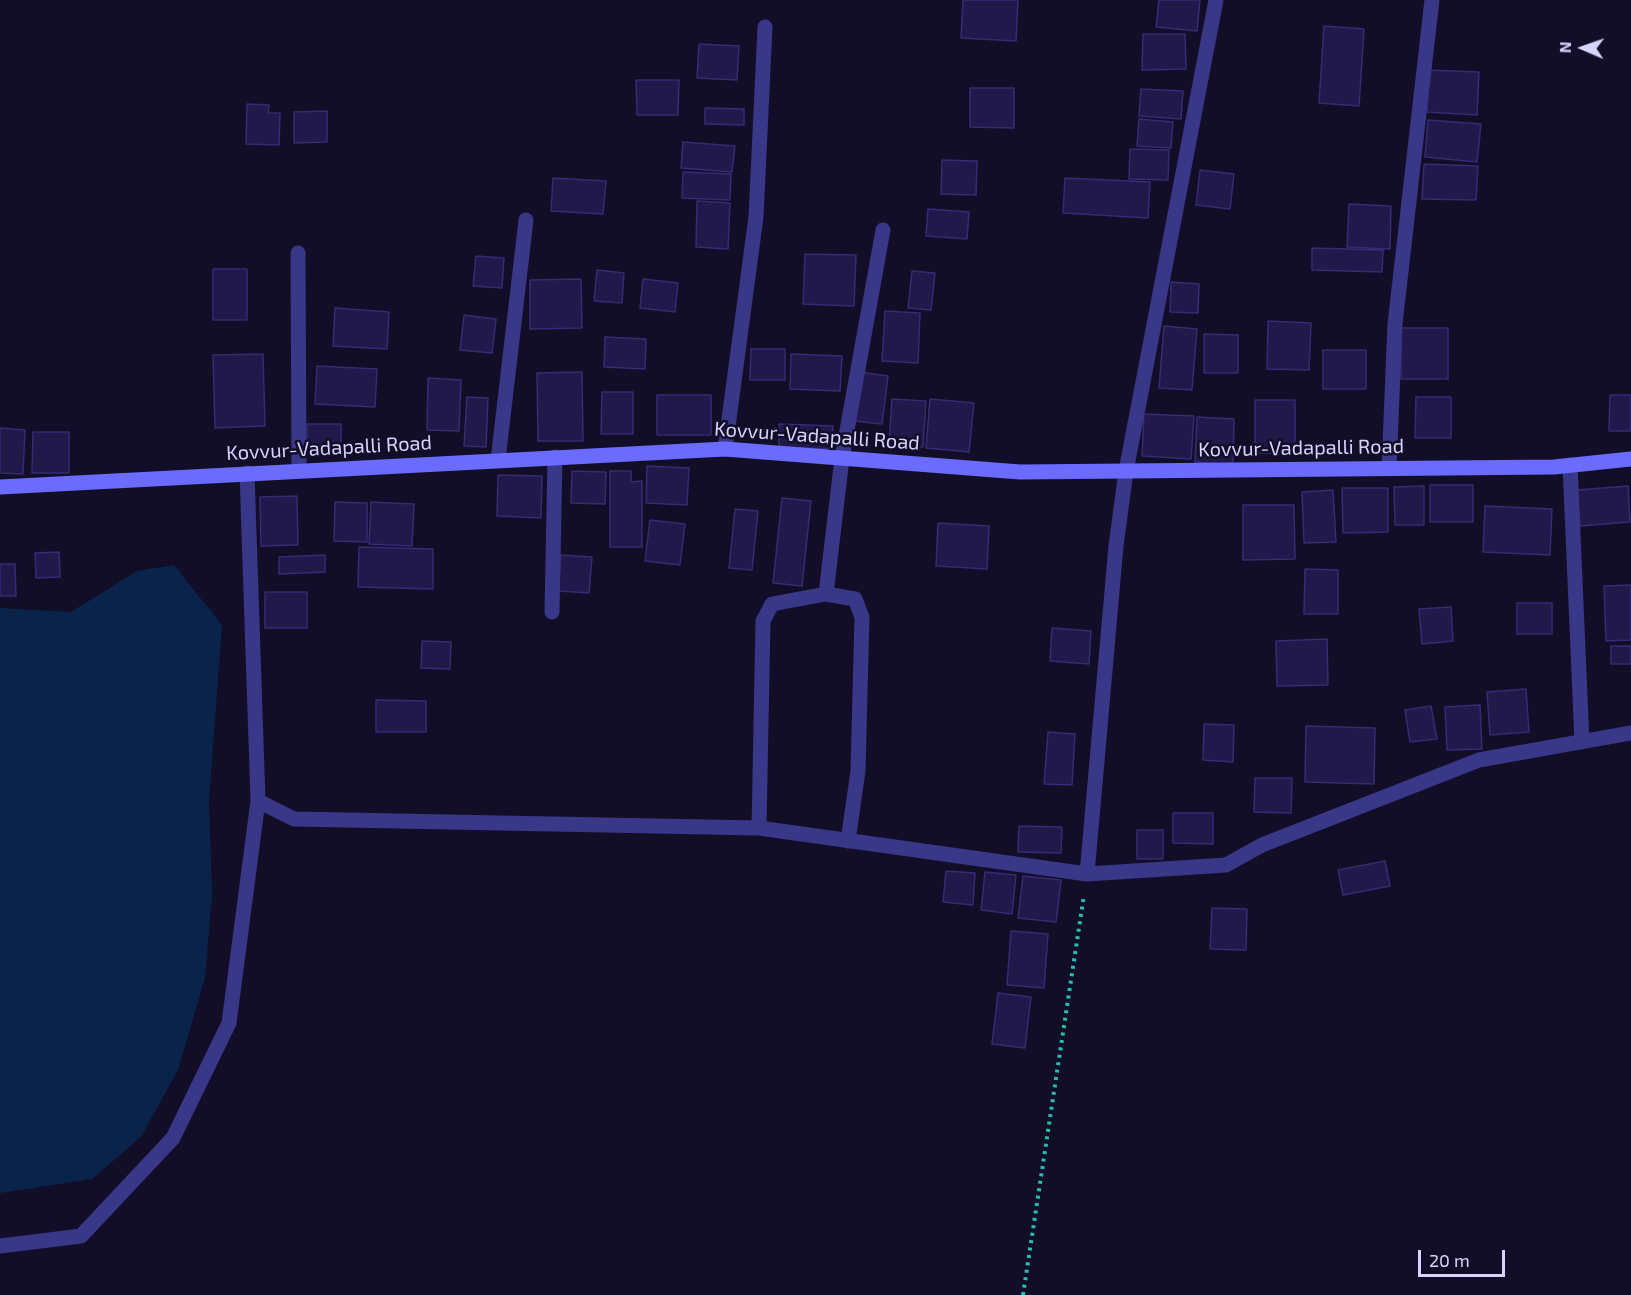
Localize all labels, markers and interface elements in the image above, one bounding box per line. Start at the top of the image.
north arrow [1553,18,1613,78]
text: N [1555,41,1574,53]
street label: Kovvur-Vadapalli Road [713,417,921,455]
street label: Kovvur-Vadapalli Road [226,431,432,465]
street label: Kovvur-Vadapalli Road [1198,434,1404,462]
scale bar [1421,1238,1508,1276]
text: 20 m [1429,1249,1470,1271]

